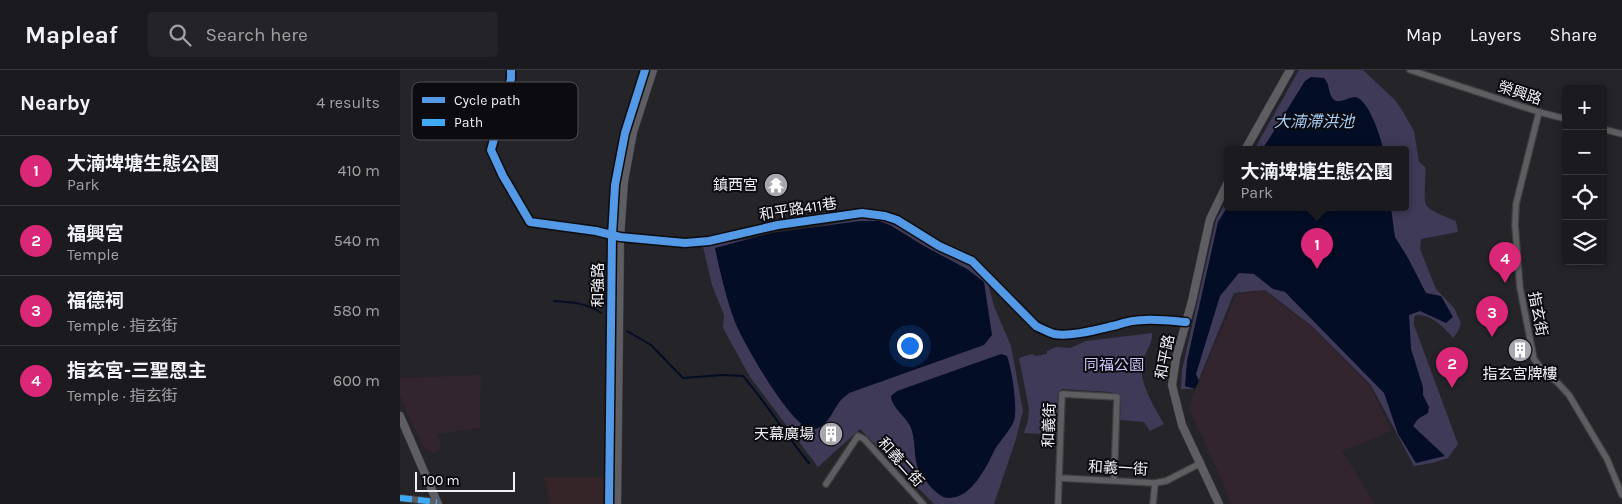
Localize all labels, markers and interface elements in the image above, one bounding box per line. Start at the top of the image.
search box [148,12,498,57]
text: Mapleaf [25,21,118,49]
icon: search [166,21,194,49]
text: Search here [206,24,308,46]
text: Map [1406,24,1442,46]
text: Layers [1470,24,1522,46]
text: Share [1550,24,1597,46]
street label: 榮興路 [1496,77,1544,109]
legend [412,82,578,140]
map controls [1562,85,1607,265]
button: + [1562,85,1607,130]
text: Nearby [20,91,90,115]
text: Cycle path [454,92,520,109]
text: 4 results [316,93,380,112]
water label: 大湳滯洪池 [1274,112,1356,131]
text: Path [454,114,483,131]
button: − [1562,130,1607,175]
popup [1224,146,1409,211]
text: 大湳埤塘生態公園 [67,153,219,175]
text: 1 [33,161,39,180]
text: 410 m [338,161,380,180]
text: 大湳埤塘生態公園 [1240,161,1393,183]
temple icon: 鎮西宮 [763,172,789,198]
text: Park [67,175,99,194]
button: locate [1562,175,1607,220]
place label: 鎮西宮 [713,176,758,194]
text: Park [1240,183,1273,202]
street label: 和平路411巷 [758,194,838,224]
button: layers [1562,220,1607,265]
text: 福興宮 [67,223,124,245]
pin: 1 [1301,228,1333,269]
text: 2 [31,231,41,250]
text: 540 m [334,231,380,250]
pin: 4 [1489,242,1521,283]
text: Temple [67,245,119,264]
street label: 和強路 [589,262,607,308]
text: 福德祠 [67,290,124,312]
street label: 指玄街 [1525,290,1551,338]
pin: 3 [1476,296,1508,337]
text: 3 [31,301,41,320]
text: 580 m [333,301,380,320]
text: Temple · 指玄街 [67,316,178,335]
your location [897,333,923,359]
street label: 和平路 [1152,333,1178,381]
building icon: 指玄宮牌樓 [1507,337,1533,363]
pin: 2 [1436,347,1468,388]
park label: 同福公園 [1084,356,1144,374]
text: 指玄宮-三聖恩主 [67,360,207,382]
place label: 指玄宮牌樓 [1482,365,1558,383]
text: 4 [31,371,41,390]
text: 600 m [333,371,380,390]
text: Temple · 指玄街 [67,386,178,405]
street label: 和義街 [1039,402,1059,448]
building icon: 天幕廣場 [818,421,844,447]
place label: 天幕廣場 [754,425,814,443]
street label: 和義二街 [874,434,928,490]
street label: 和義一街 [1088,457,1148,479]
scale bar [415,469,515,492]
text: 100 m [422,472,460,489]

